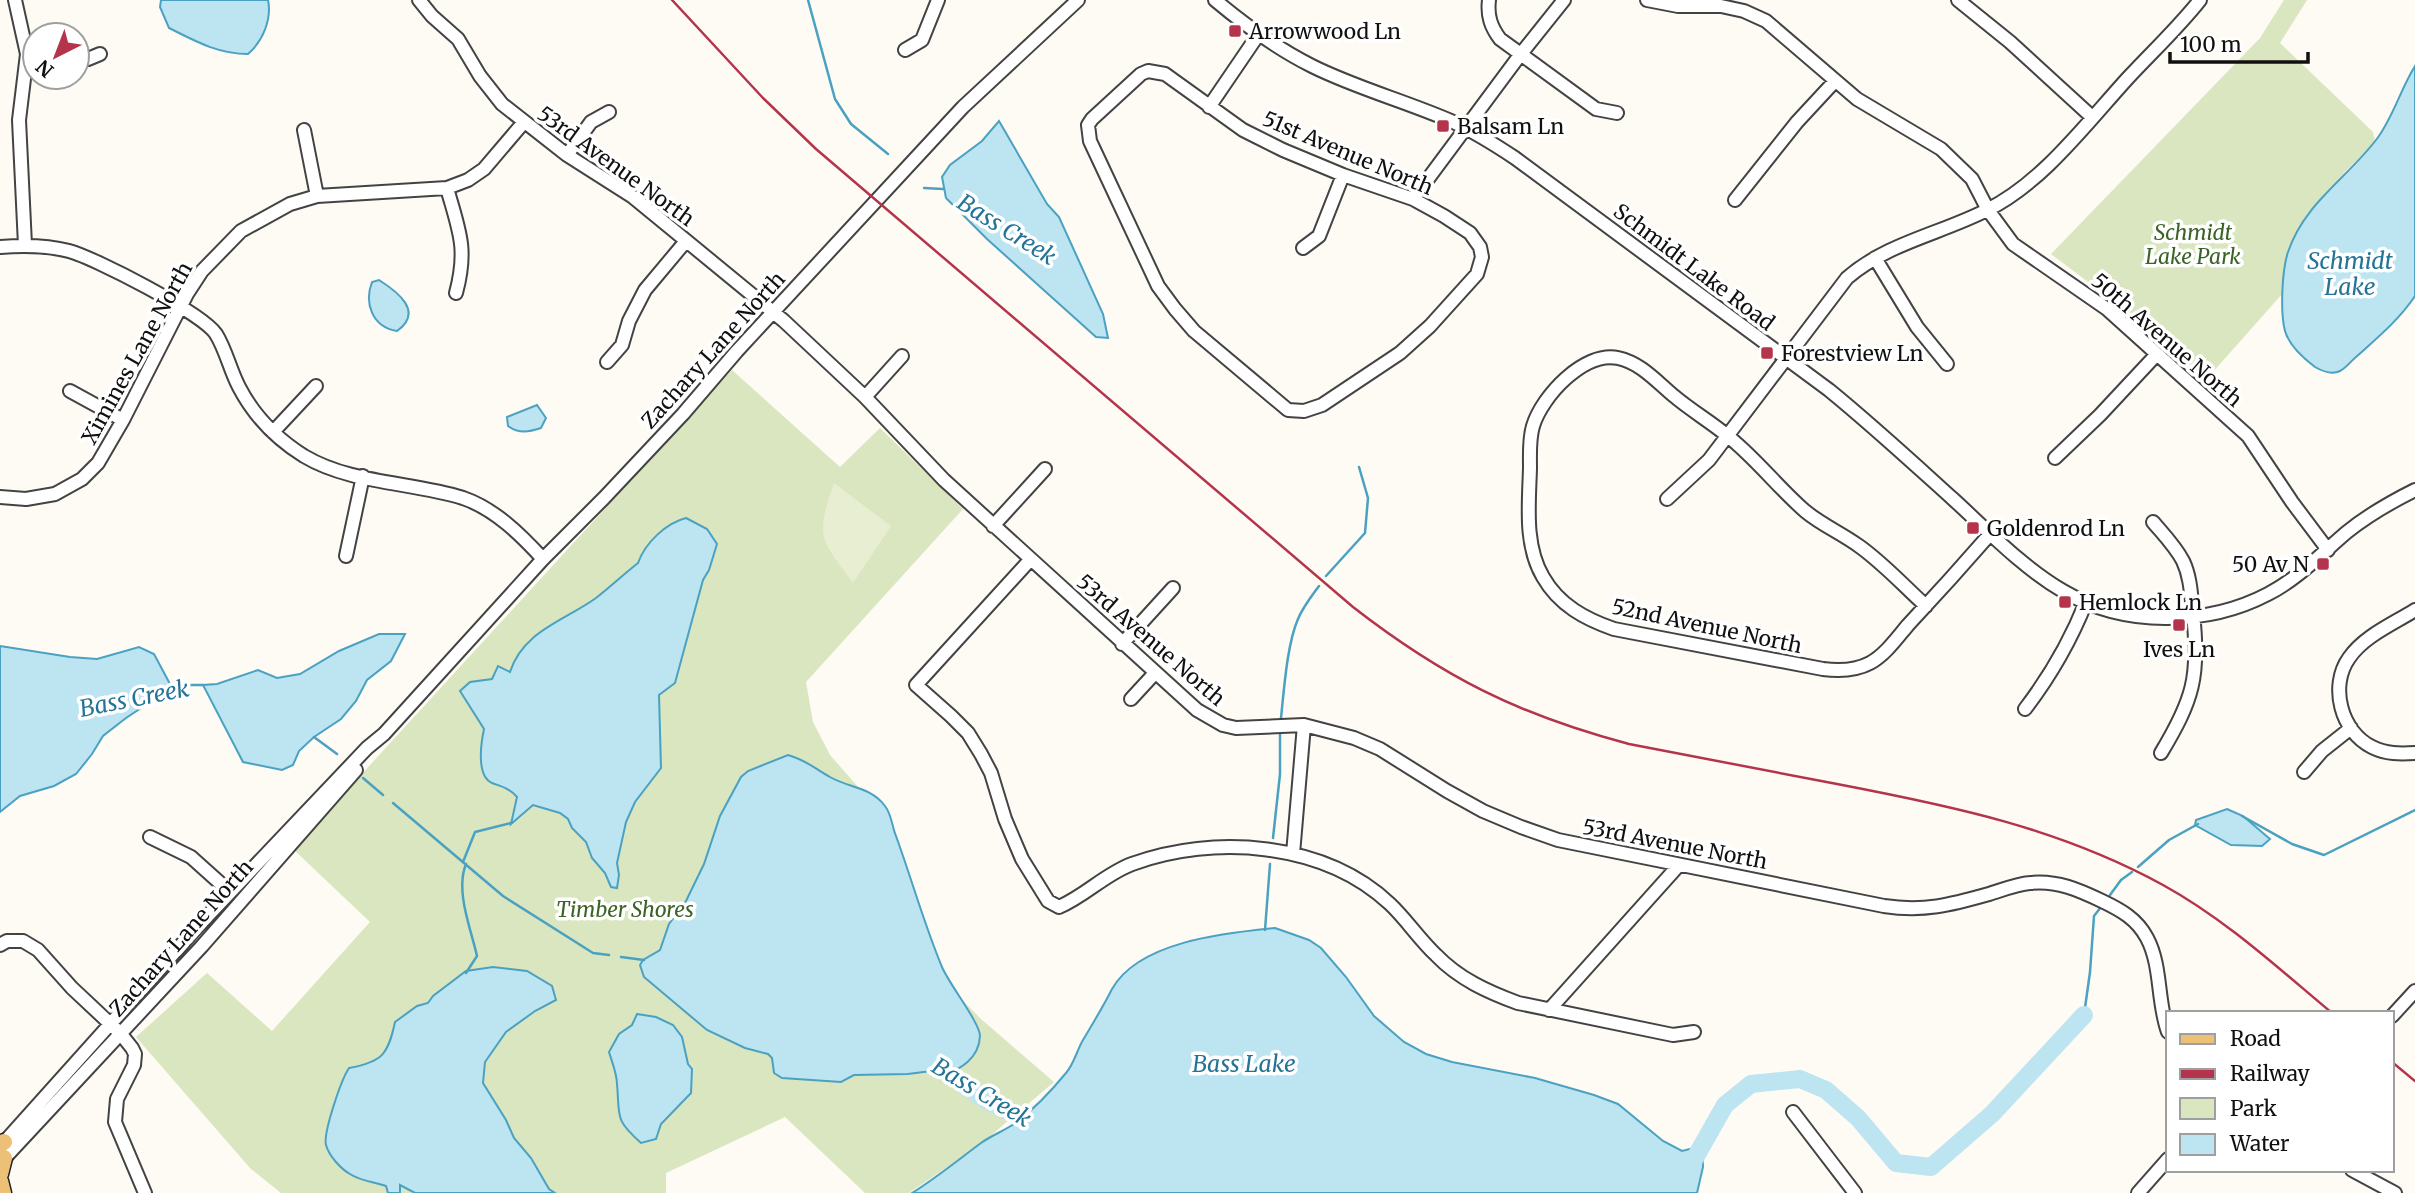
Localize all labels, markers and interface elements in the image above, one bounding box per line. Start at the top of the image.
place label: Arrowwood Ln [1248,18,1401,45]
north arrow [21,21,91,91]
scale bar [2170,21,2308,65]
marker: Arrowwood Ln [1227,23,1243,39]
text: 100 m [2180,31,2242,58]
text: N [31,55,58,83]
street label: 53rd Avenue North [532,100,700,232]
street label: 51st Avenue North [1259,105,1437,201]
place label: Balsam Ln [1457,113,1564,140]
marker: Balsam Ln [1435,118,1451,134]
water label: Bass Creek [952,187,1062,271]
street label: Schmidt Lake Road [1608,198,1780,337]
park label: Schmidt Lake Park [2145,219,2241,270]
water label: Schmidt Lake [2307,246,2393,301]
street label: Ximines Lane North [76,257,198,449]
street label: Zachary Lane North [635,266,791,434]
street label: 50th Avenue North [2086,267,2248,413]
place label: Forestview Ln [1781,340,1923,367]
marker: Forestview Ln [1759,345,1775,361]
place label: Goldenrod Ln [1987,515,2125,542]
marker: Goldenrod Ln [1965,520,1981,536]
place label: 50 Av N [2232,551,2309,578]
marker: 50 Av N [2315,556,2331,572]
street label: 53rd Avenue North [1071,568,1231,712]
place label: Hemlock Ln [2079,589,2202,616]
street label: 52nd Avenue North [1609,593,1805,659]
marker: Hemlock Ln [2057,594,2073,610]
marker: Ives Ln [2171,617,2187,633]
place label: Ives Ln [2143,636,2215,663]
water label: Bass Creek [77,673,192,723]
street label: 53rd Avenue North [1580,813,1770,875]
street label: Zachary Lane North [103,854,259,1022]
park label: Timber Shores [556,896,694,923]
legend [2166,1011,2394,1172]
text: Road [2230,1025,2281,1052]
water label: Bass Lake [1192,1049,1296,1078]
water label: Bass Creek [927,1051,1037,1133]
text: Railway [2230,1060,2311,1087]
text: Park [2230,1095,2277,1122]
text: Water [2229,1130,2289,1157]

